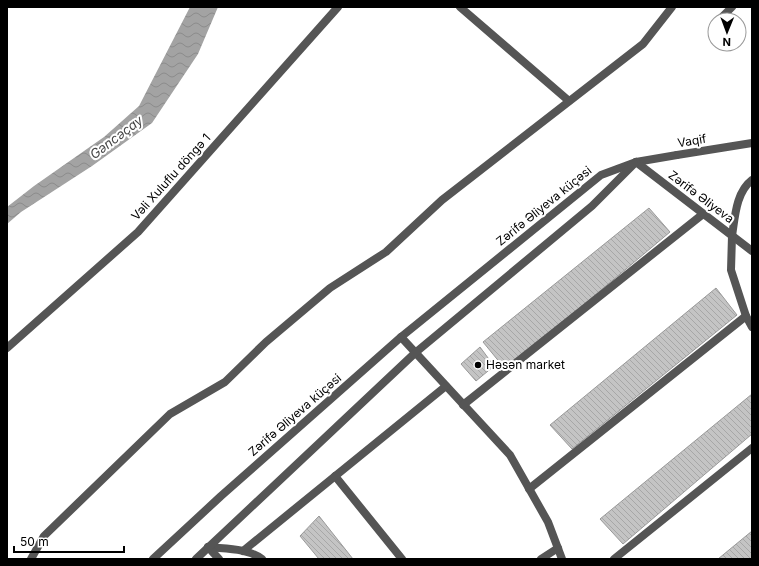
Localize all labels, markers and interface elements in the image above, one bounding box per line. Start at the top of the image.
north arrow [707,12,747,52]
text: N [723,35,731,49]
water label: Gəncəçay [86,111,146,162]
street label: Vəli Xuluflu döngə 1 [128,130,213,223]
street label: Vaqif [676,131,708,150]
street label: Zərifə Əliyeva küçəsi [493,163,594,249]
street label: Zərifə Əliyeva [666,167,737,226]
place label: Həsən market [486,357,565,372]
marker: Həsən market [473,360,483,370]
street label: Zərifə Əliyeva küçəsi [245,370,344,459]
scale bar [14,528,124,554]
text: 50 m [20,534,49,549]

